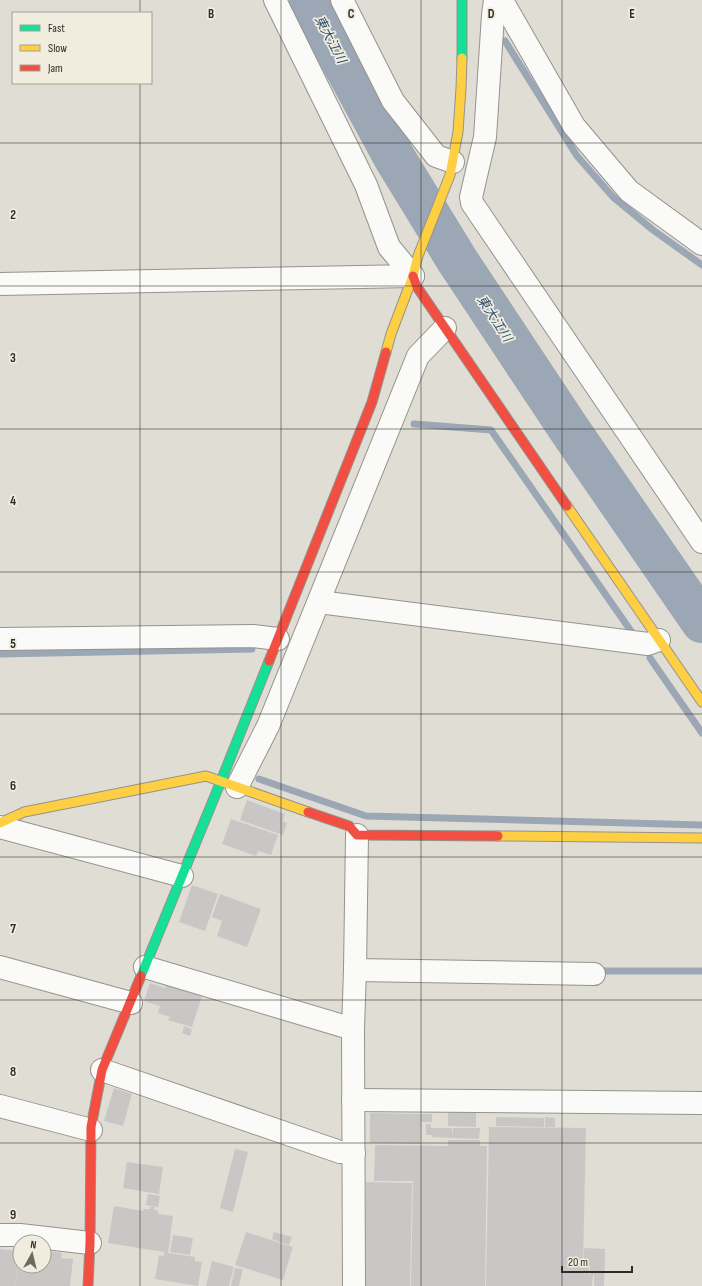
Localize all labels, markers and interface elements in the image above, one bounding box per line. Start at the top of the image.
text: B [208,6,214,22]
text: C [348,6,355,22]
text: D [488,6,495,22]
text: E [629,6,635,22]
legend [12,12,152,84]
water label: 東大江川 [311,13,350,68]
text: Fast [48,21,65,36]
text: Slow [48,41,67,56]
text: Jam [47,61,63,76]
text: 2 [10,207,16,223]
water label: 東大江川 [473,292,516,346]
text: 3 [10,350,16,366]
text: 4 [10,493,16,509]
text: 5 [10,636,16,652]
text: 6 [10,778,16,794]
text: 7 [10,921,16,937]
text: 8 [10,1064,16,1080]
text: 9 [10,1207,16,1223]
north arrow [12,1234,52,1274]
text: N [30,1238,37,1251]
scale bar [562,1248,632,1274]
text: 20 m [568,1255,588,1270]

